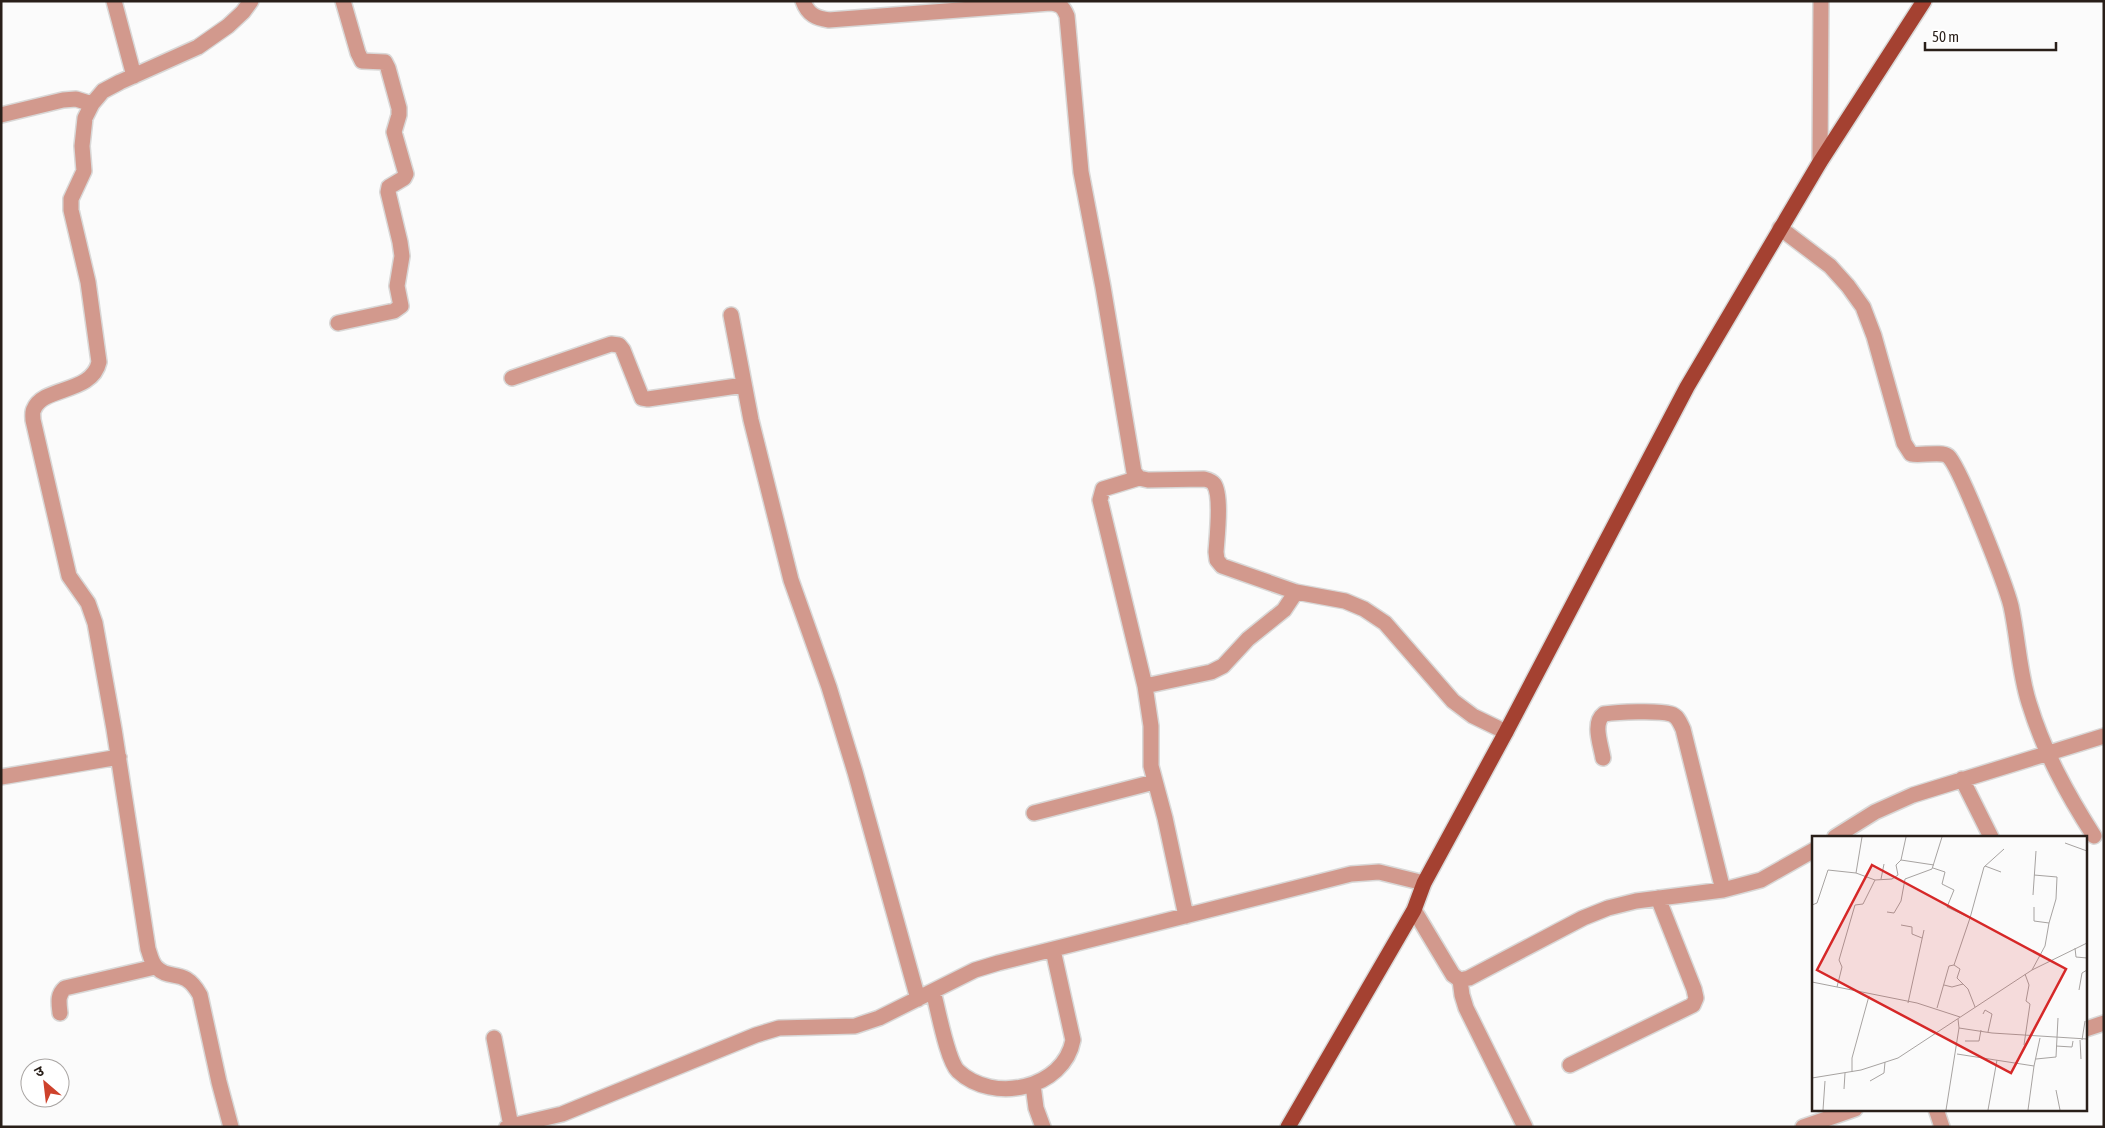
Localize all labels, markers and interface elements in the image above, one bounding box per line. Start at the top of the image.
scale bar [1925,20,2056,52]
text: 50 m [1932,28,1959,45]
inset map [1812,836,2088,1110]
north arrow [20,1058,70,1108]
text: उ [32,1062,47,1081]

